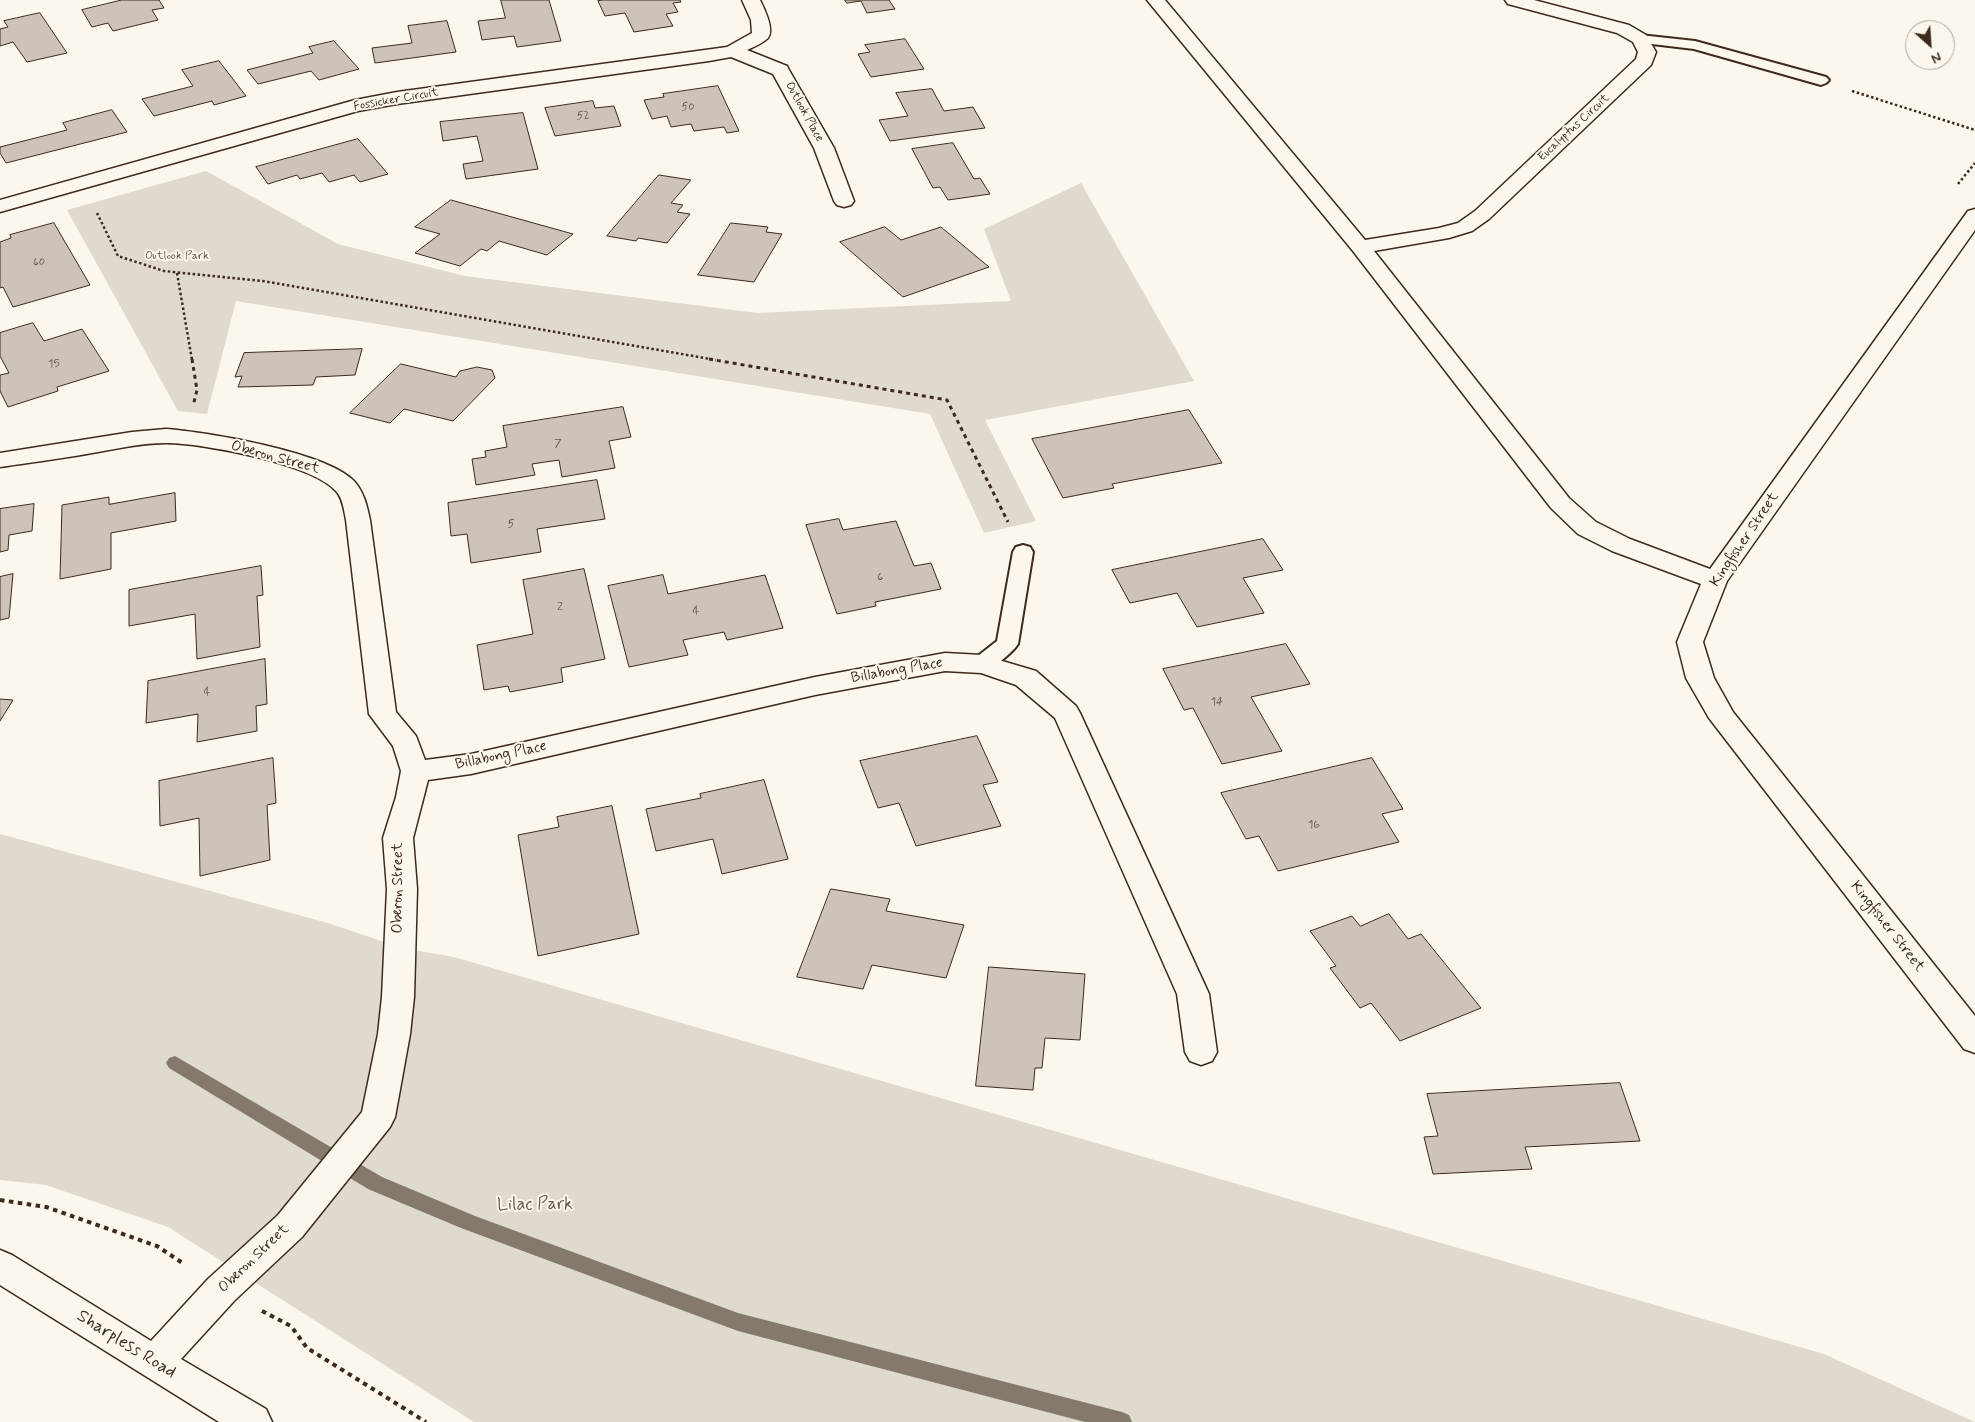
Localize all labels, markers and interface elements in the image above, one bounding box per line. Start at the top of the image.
north arrow [1905,20,1955,70]
text: N [1928,47,1944,68]
street label: Outlook Place [782,79,826,145]
street label: Fossicker Circuit [352,85,440,115]
street label: Eucalyptus Circuit [1535,91,1613,165]
house number: 50 [682,101,694,115]
house number: 52 [577,110,589,124]
park label: Outlook Park [145,249,209,263]
house number: 60 [33,256,45,270]
house number: 15 [48,357,60,371]
house number: 7 [554,437,562,451]
street label: Oberon Street [229,438,321,478]
street label: Kingfisher Street [1707,489,1783,591]
house number: 5 [507,517,515,531]
house number: 6 [877,570,883,584]
house number: 2 [557,600,563,614]
house number: 4 [693,604,699,618]
street label: Billabong Place [850,654,944,688]
house number: 4 [204,685,210,699]
house number: 14 [1211,695,1223,709]
street label: Billabong Place [454,738,548,774]
house number: 16 [1308,818,1320,832]
street label: Oberon Street [390,842,408,934]
street label: Kingfisher Street [1846,878,1928,976]
park label: Lilac Park [497,1194,573,1216]
street label: Oberon Street [215,1221,293,1297]
street label: Sharpless Road [72,1306,180,1384]

